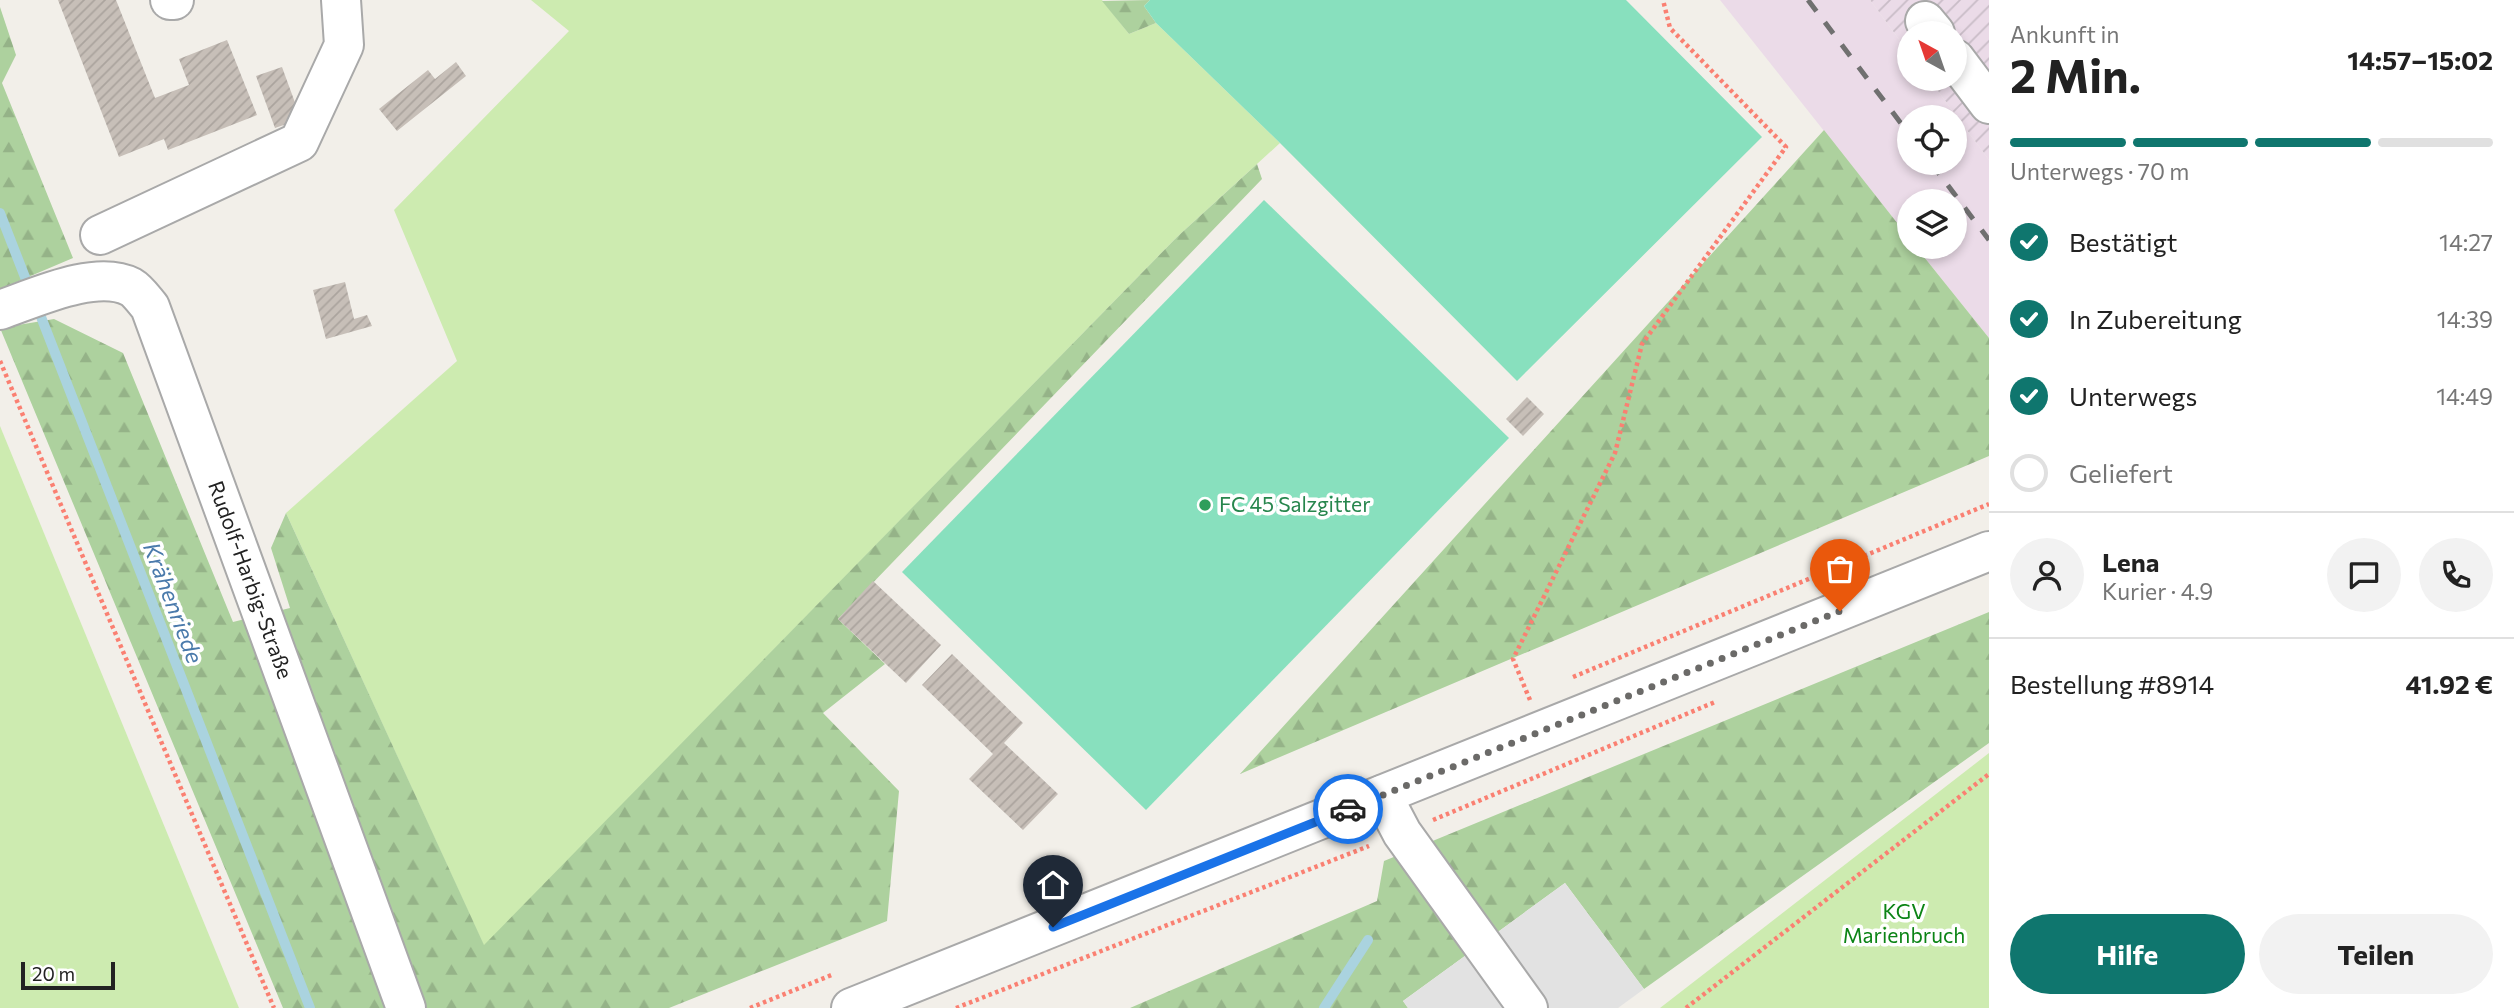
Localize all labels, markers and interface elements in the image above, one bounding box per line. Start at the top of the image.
text: Ankunft in [2010,20,2120,48]
north arrow [1897,21,1967,91]
map controls [1897,21,1967,259]
text: 14:57–15:02 [2347,44,2493,75]
text: 2 Min. [2010,46,2141,102]
button: locate [1897,105,1967,175]
text: Unterwegs · 70 m [2010,157,2189,185]
button: layers [1897,189,1967,259]
icon: check [2010,223,2048,261]
text: Bestätigt [2069,226,2178,257]
text: 14:27 [2439,228,2493,256]
icon: check [2010,300,2048,338]
text: In Zubereitung [2069,303,2242,334]
text: 14:39 [2437,305,2493,333]
icon: check [2010,377,2048,415]
text: Unterwegs [2069,380,2197,411]
text: 14:49 [2436,382,2493,410]
text: Geliefert [2069,457,2173,488]
street label: Rudolf-Harbig-Straße [204,477,299,682]
place label: FC 45 Salzgitter [1219,491,1371,516]
marker: FC 45 Salzgitter [1197,497,1213,513]
water label: Krähenriede [138,538,210,667]
button: person [2010,538,2084,612]
button: chat [2327,538,2401,612]
button: phone [2419,538,2493,612]
pin [1810,539,1870,611]
text: Lena [2102,546,2160,577]
icon: bag [1821,550,1859,588]
text: Kurier · 4.9 [2102,577,2213,605]
text: Bestellung #8914 [2010,668,2214,699]
text: 41.92 € [2406,668,2493,699]
courier [1313,774,1383,844]
icon: car [1329,790,1367,828]
pin [1023,855,1083,927]
icon: home [1034,866,1072,904]
park label: KGV Marienbruch [1843,898,1965,947]
button: Hilfe [2010,914,2245,994]
button: Teilen [2259,914,2493,994]
scale bar [21,959,116,991]
text: 20 m [32,962,75,985]

